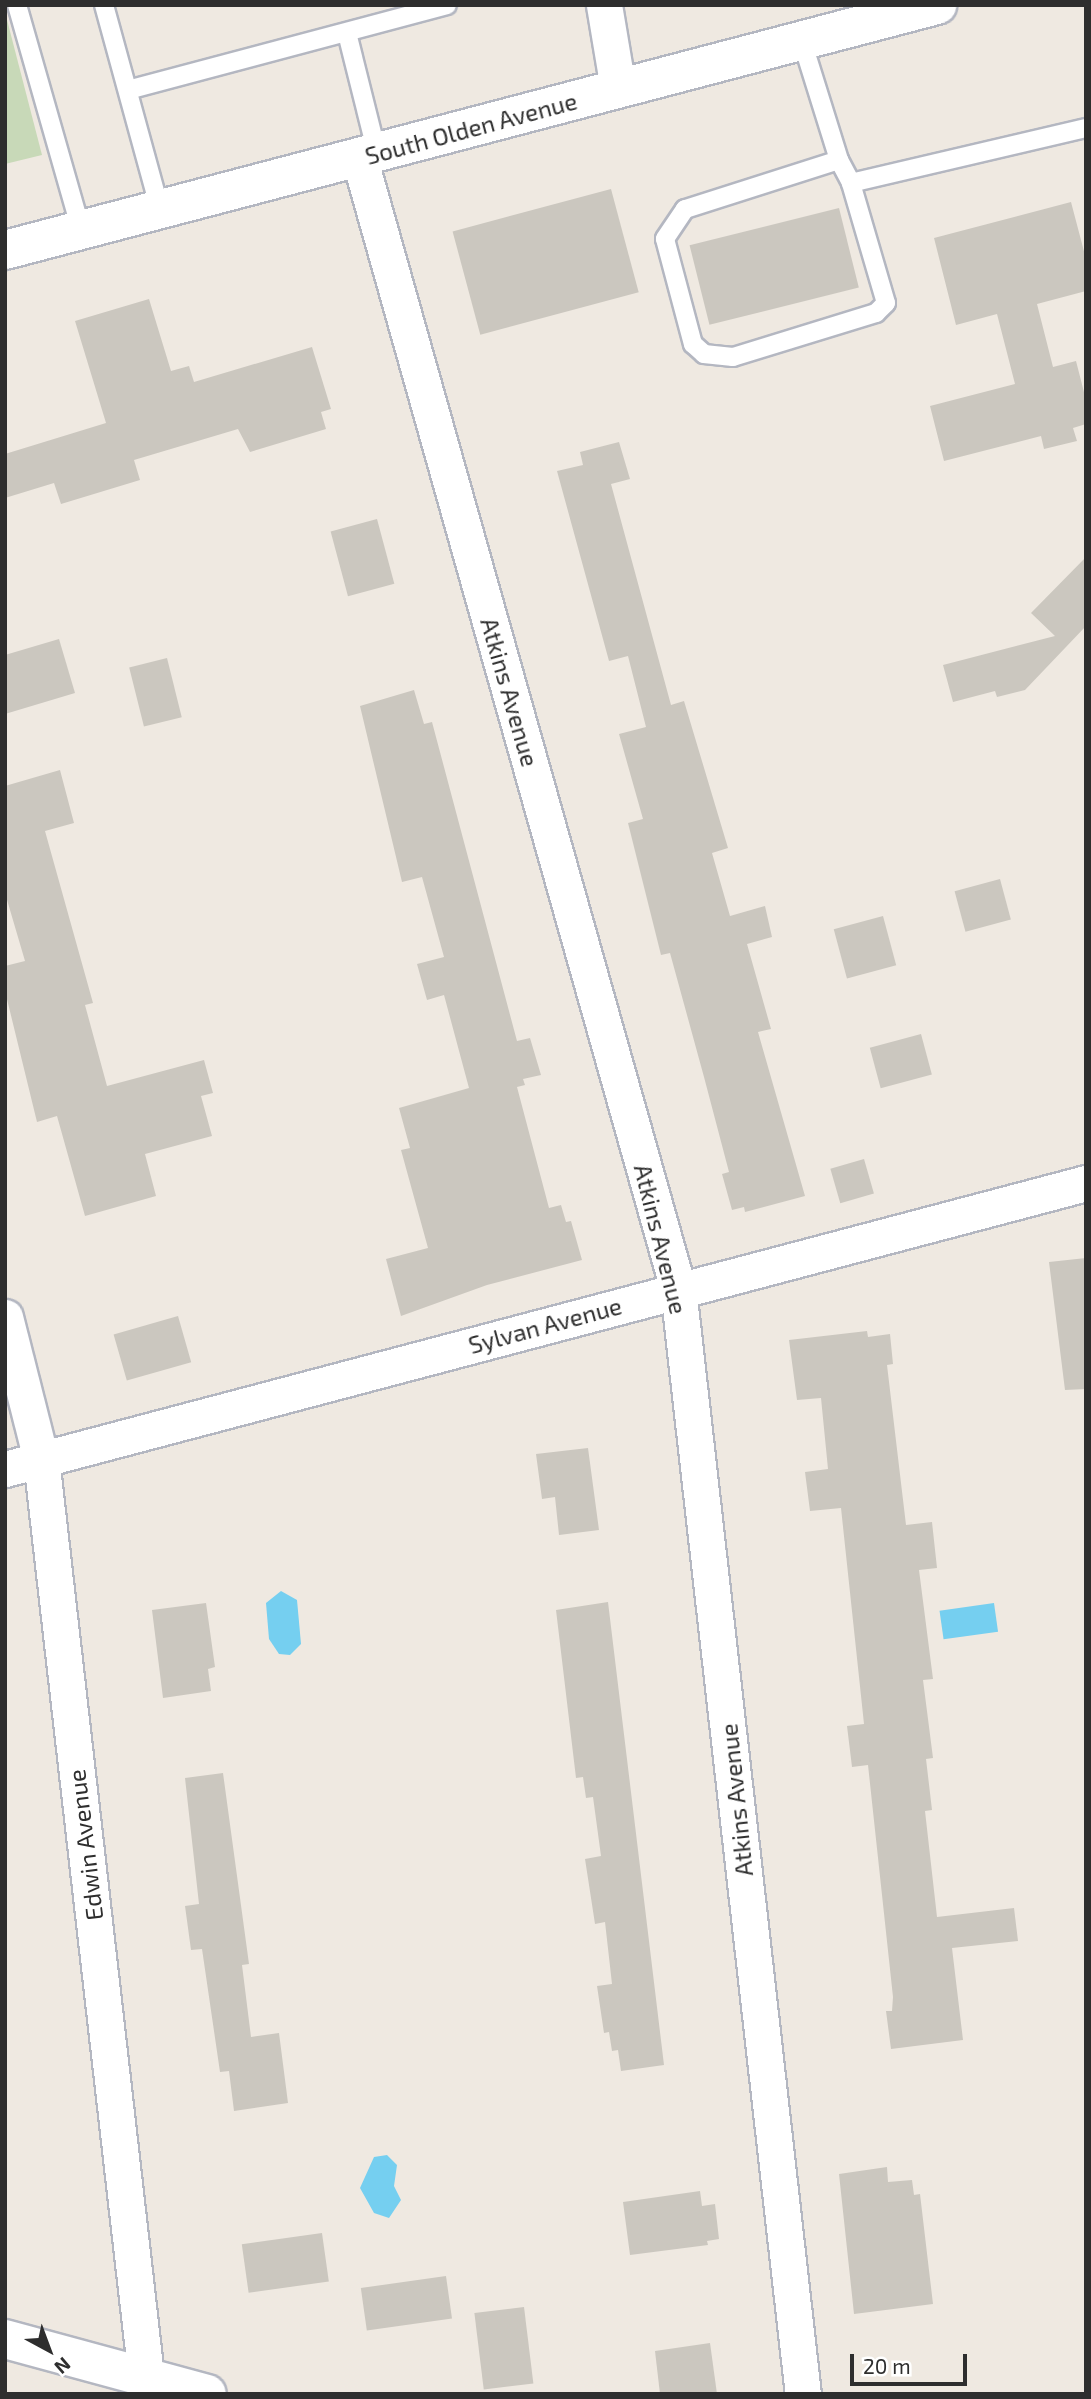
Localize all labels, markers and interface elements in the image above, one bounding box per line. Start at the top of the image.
street label: South Olden Avenue [362,86,580,170]
street label: Atkins Avenue [475,614,545,770]
street label: Atkins Avenue [628,1161,694,1317]
street label: Sylvan Avenue [465,1291,625,1359]
street label: Atkins Avenue [714,1722,758,1878]
street label: Edwin Avenue [61,1767,109,1923]
north arrow [14,2315,84,2385]
scale bar [853,2340,970,2384]
text: N [50,2353,76,2379]
text: 20 m [863,2353,911,2378]

